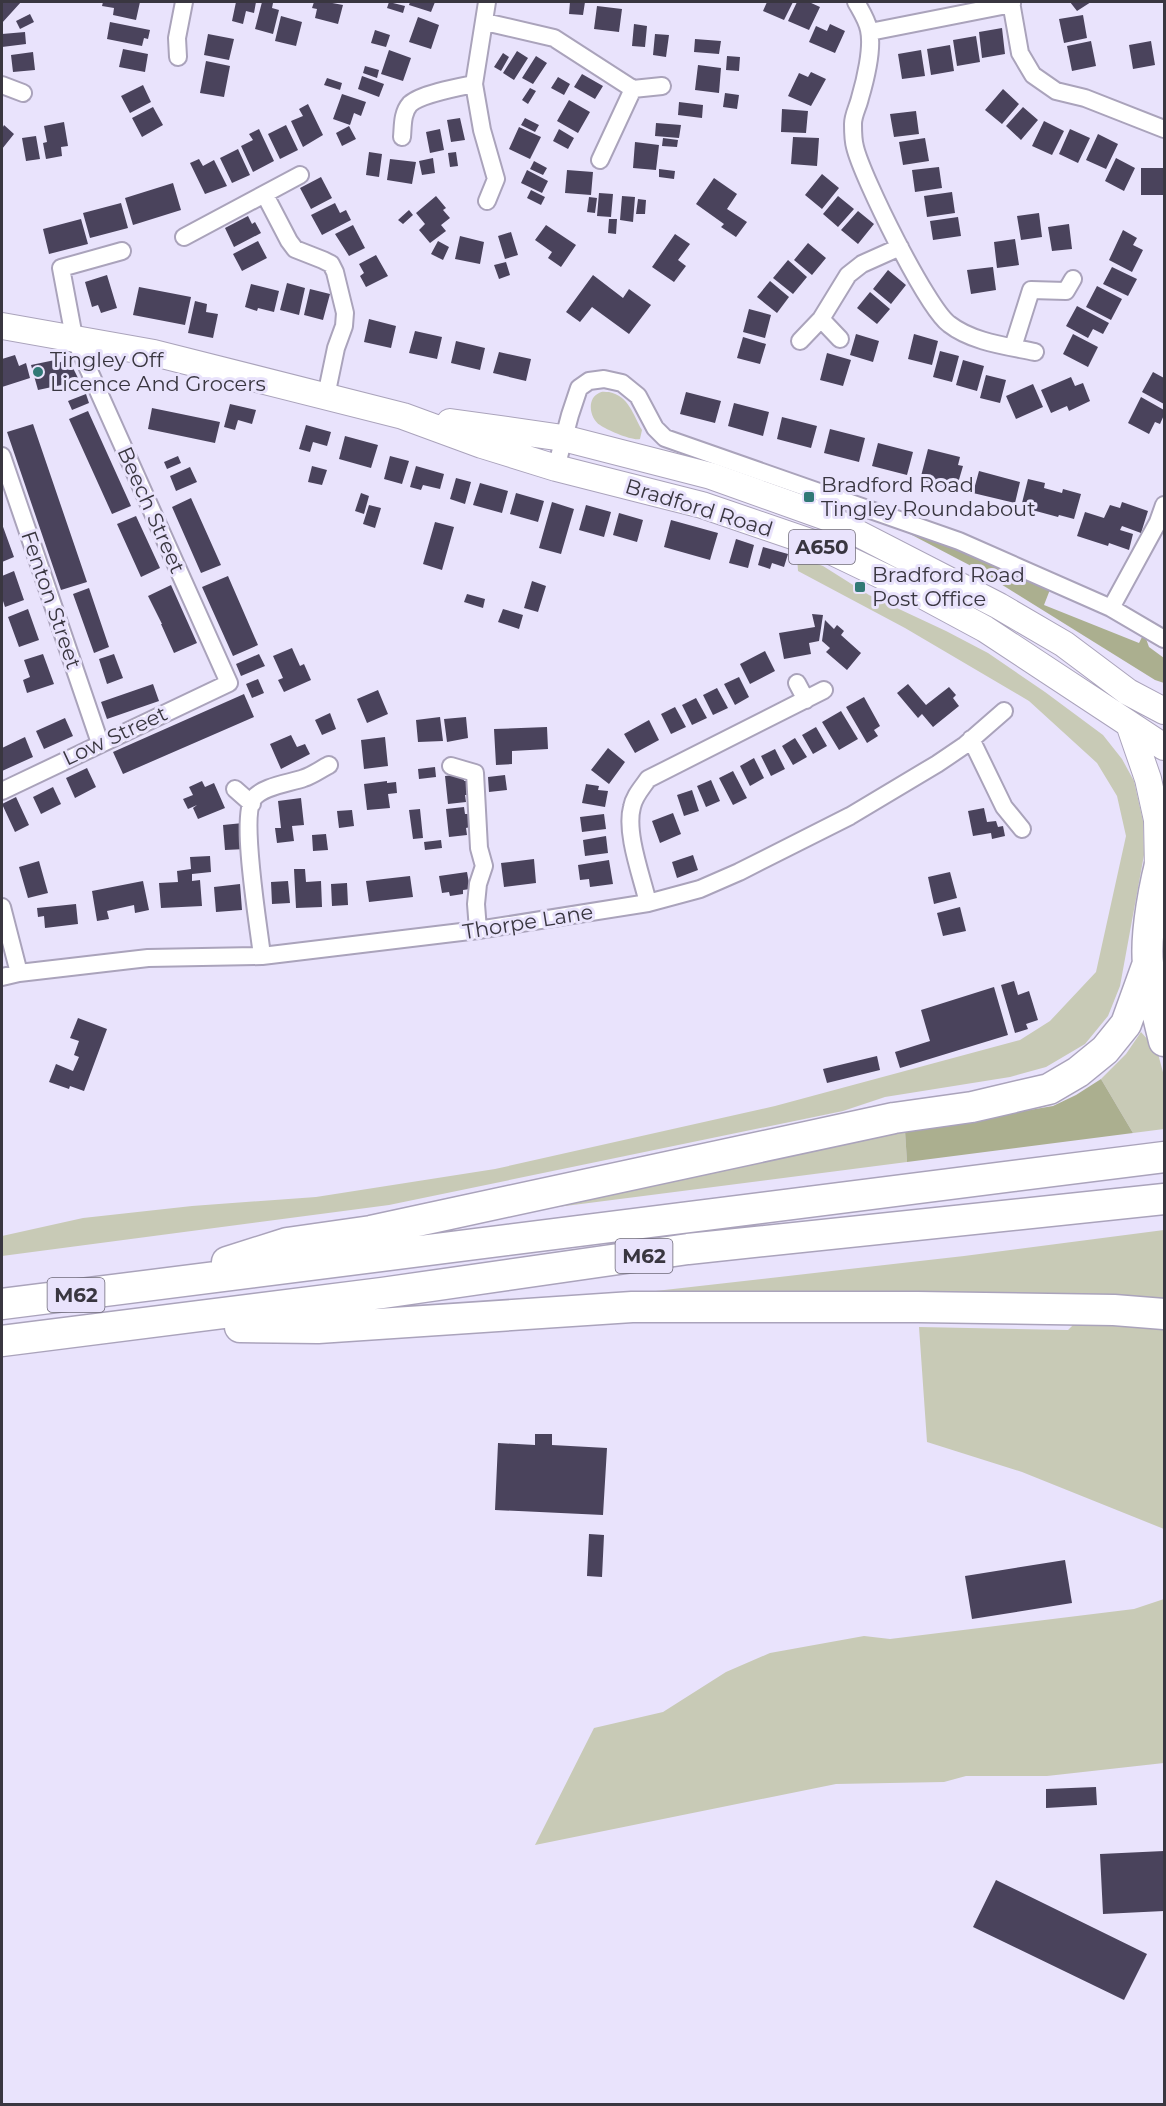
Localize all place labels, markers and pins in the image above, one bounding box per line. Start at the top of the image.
place label: Tingley Off Licence And Grocers [50,347,266,396]
marker: Tingley Off Licence And Grocers [31,365,45,379]
place label: Bradford Road Tingley Roundabout [821,472,1036,521]
marker: Bradford Road Tingley Roundabout [802,490,816,504]
place label: Bradford Road Post Office [872,562,1025,611]
marker: Bradford Road Post Office [853,580,867,594]

